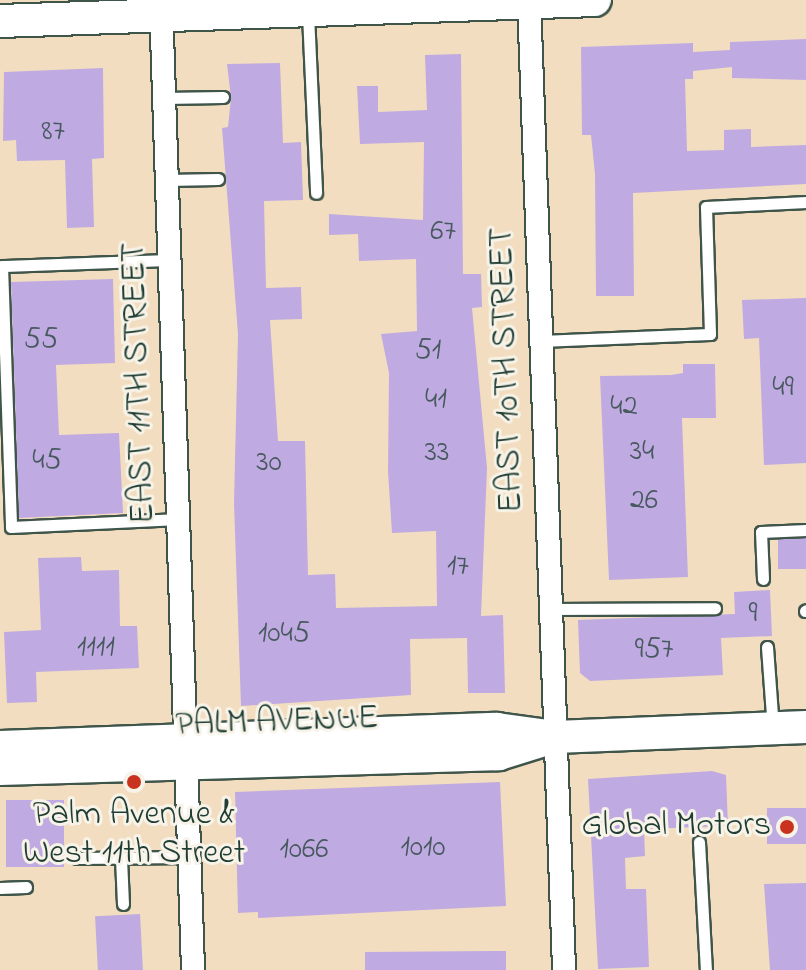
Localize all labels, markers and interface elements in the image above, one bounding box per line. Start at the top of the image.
house number: 87 [41,114,65,150]
house number: 67 [430,214,456,250]
street label: EAST 10TH STREET [483,227,533,513]
street label: EAST 11TH STREET [115,242,165,524]
house number: 55 [24,322,58,358]
house number: 51 [415,333,441,369]
house number: 49 [772,370,794,406]
house number: 41 [425,382,447,418]
house number: 42 [610,389,638,425]
house number: 34 [630,434,654,470]
house number: 33 [425,435,449,471]
house number: 45 [32,443,62,479]
house number: 30 [256,445,282,481]
house number: 26 [630,483,658,519]
house number: 17 [447,549,469,585]
house number: 9 [748,596,758,632]
house number: 1045 [258,616,310,652]
house number: 1111 [77,630,115,666]
house number: 957 [635,632,673,668]
street label: PALM AVENUE [175,699,379,747]
marker: Palm Avenue & West 11th Street [125,773,143,791]
place label: Palm Avenue & West 11th Street [23,795,245,874]
place label: Global Motors [582,807,771,847]
marker: Global Motors [778,818,796,836]
house number: 1010 [401,830,445,866]
house number: 1066 [280,832,328,868]

